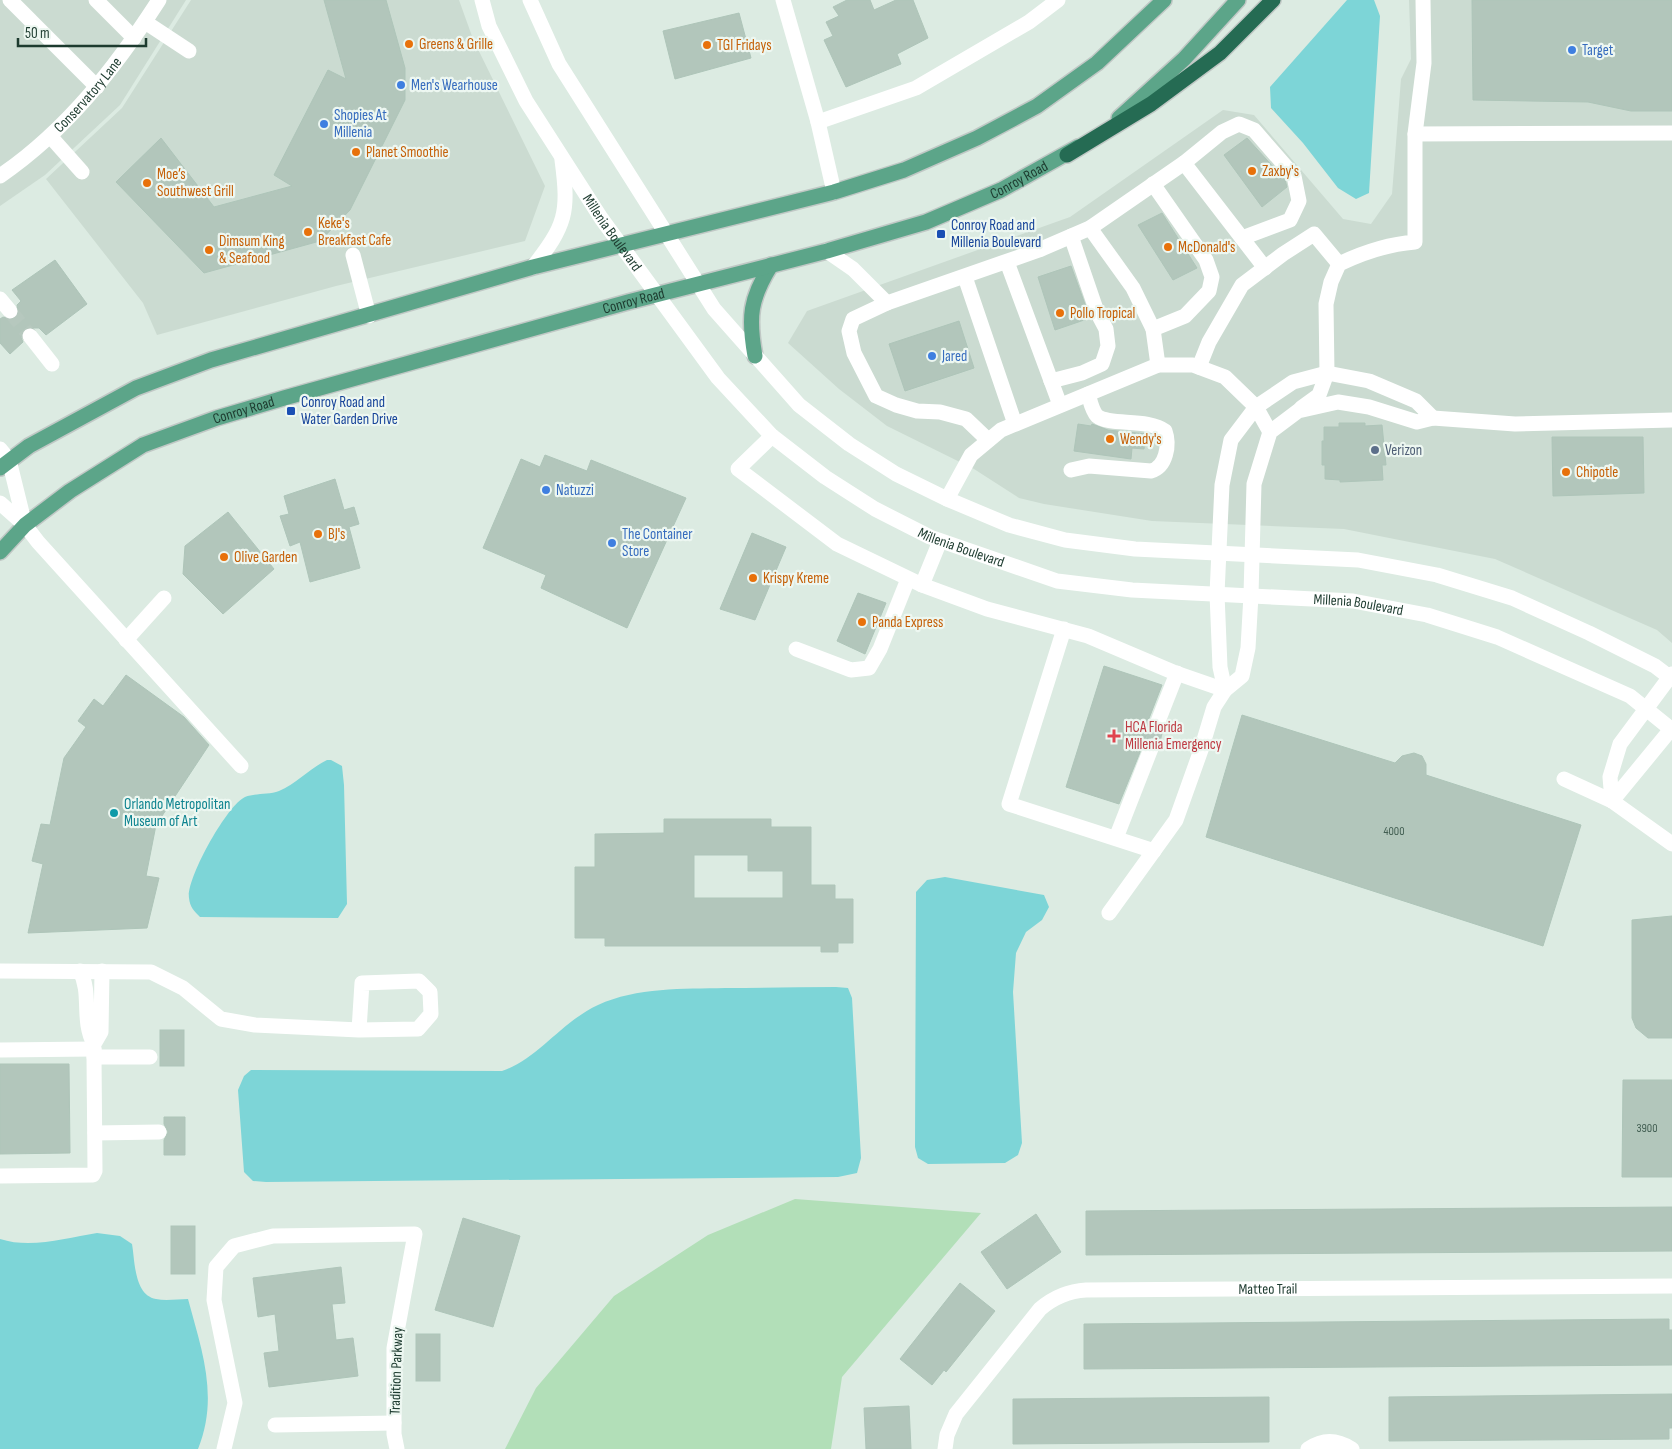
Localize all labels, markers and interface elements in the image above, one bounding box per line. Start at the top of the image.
scale bar [18,15,145,47]
text: 50 m [25,24,50,43]
place label: Greens & Grille [419,35,493,54]
place label: TGI Fridays [717,36,772,55]
marker: Greens & Grille [403,38,415,50]
marker: TGI Fridays [701,39,713,51]
place label: Target [1582,41,1614,60]
marker: Target [1566,44,1578,56]
street label: Conservatory Lane [50,54,126,137]
place label: Men's Wearhouse [411,76,498,95]
marker: Men's Wearhouse [395,79,407,91]
place label: Shopies At Millenia [334,106,387,142]
marker: Shopies At Millenia [318,118,330,130]
place label: Planet Smoothie [366,143,449,162]
marker: Planet Smoothie [350,146,362,158]
street label: Conroy Road [987,157,1051,204]
place label: Zaxby's [1262,162,1299,181]
place label: Moe’s Southwest Grill [157,165,234,201]
marker: Zaxby's [1246,165,1258,177]
marker: Moe’s Southwest Grill [141,177,153,189]
street label: Millenia Boulevard [578,191,646,275]
place label: Keke's Breakfast Cafe [318,214,391,250]
place label: Conroy Road and Millenia Boulevard [951,216,1041,252]
marker: Keke's Breakfast Cafe [302,226,314,238]
marker: Conroy Road and Millenia Boulevard [935,228,947,240]
place label: Dimsum King & Seafood [219,232,285,268]
place label: McDonald's [1178,238,1236,257]
marker: McDonald's [1162,241,1174,253]
marker: Dimsum King & Seafood [203,244,215,256]
street label: Conroy Road [601,284,667,319]
place label: Pollo Tropical [1070,304,1135,323]
marker: Pollo Tropical [1054,307,1066,319]
place label: Jared [941,347,967,366]
marker: Jared [926,350,938,362]
street label: Conroy Road [210,392,277,429]
place label: Conroy Road and Water Garden Drive [301,393,398,429]
marker: Conroy Road and Water Garden Drive [285,405,297,417]
place label: Wendy's [1120,430,1162,449]
marker: Wendy's [1104,433,1116,445]
place label: Verizon [1385,441,1422,460]
marker: Verizon [1369,444,1381,456]
place label: Chipotle [1576,463,1618,482]
marker: Chipotle [1560,466,1572,478]
place label: Natuzzi [556,481,594,500]
marker: Natuzzi [540,484,552,496]
street label: Millenia Boulevard [915,523,1007,572]
place label: BJ's [328,525,346,544]
place label: The Container Store [622,525,693,561]
marker: BJ's [312,528,324,540]
marker: The Container Store [606,537,618,549]
place label: Olive Garden [234,548,297,567]
marker: Olive Garden [218,551,230,563]
place label: Krispy Kreme [763,569,829,588]
marker: Krispy Kreme [747,572,759,584]
street label: Millenia Boulevard [1313,590,1405,620]
place label: Panda Express [872,613,943,632]
marker: Panda Express [856,616,868,628]
place label: HCA Florida Millenia Emergency [1125,718,1222,754]
marker: HCA Florida Millenia Emergency [1107,729,1121,743]
place label: Orlando Metropolitan Museum of Art [124,795,230,831]
marker: Orlando Metropolitan Museum of Art [108,807,120,819]
house number: 4000 [1383,824,1405,839]
house number: 3900 [1636,1121,1658,1136]
street label: Matteo Trail [1238,1280,1297,1299]
street label: Tradition Parkway [385,1327,408,1415]

